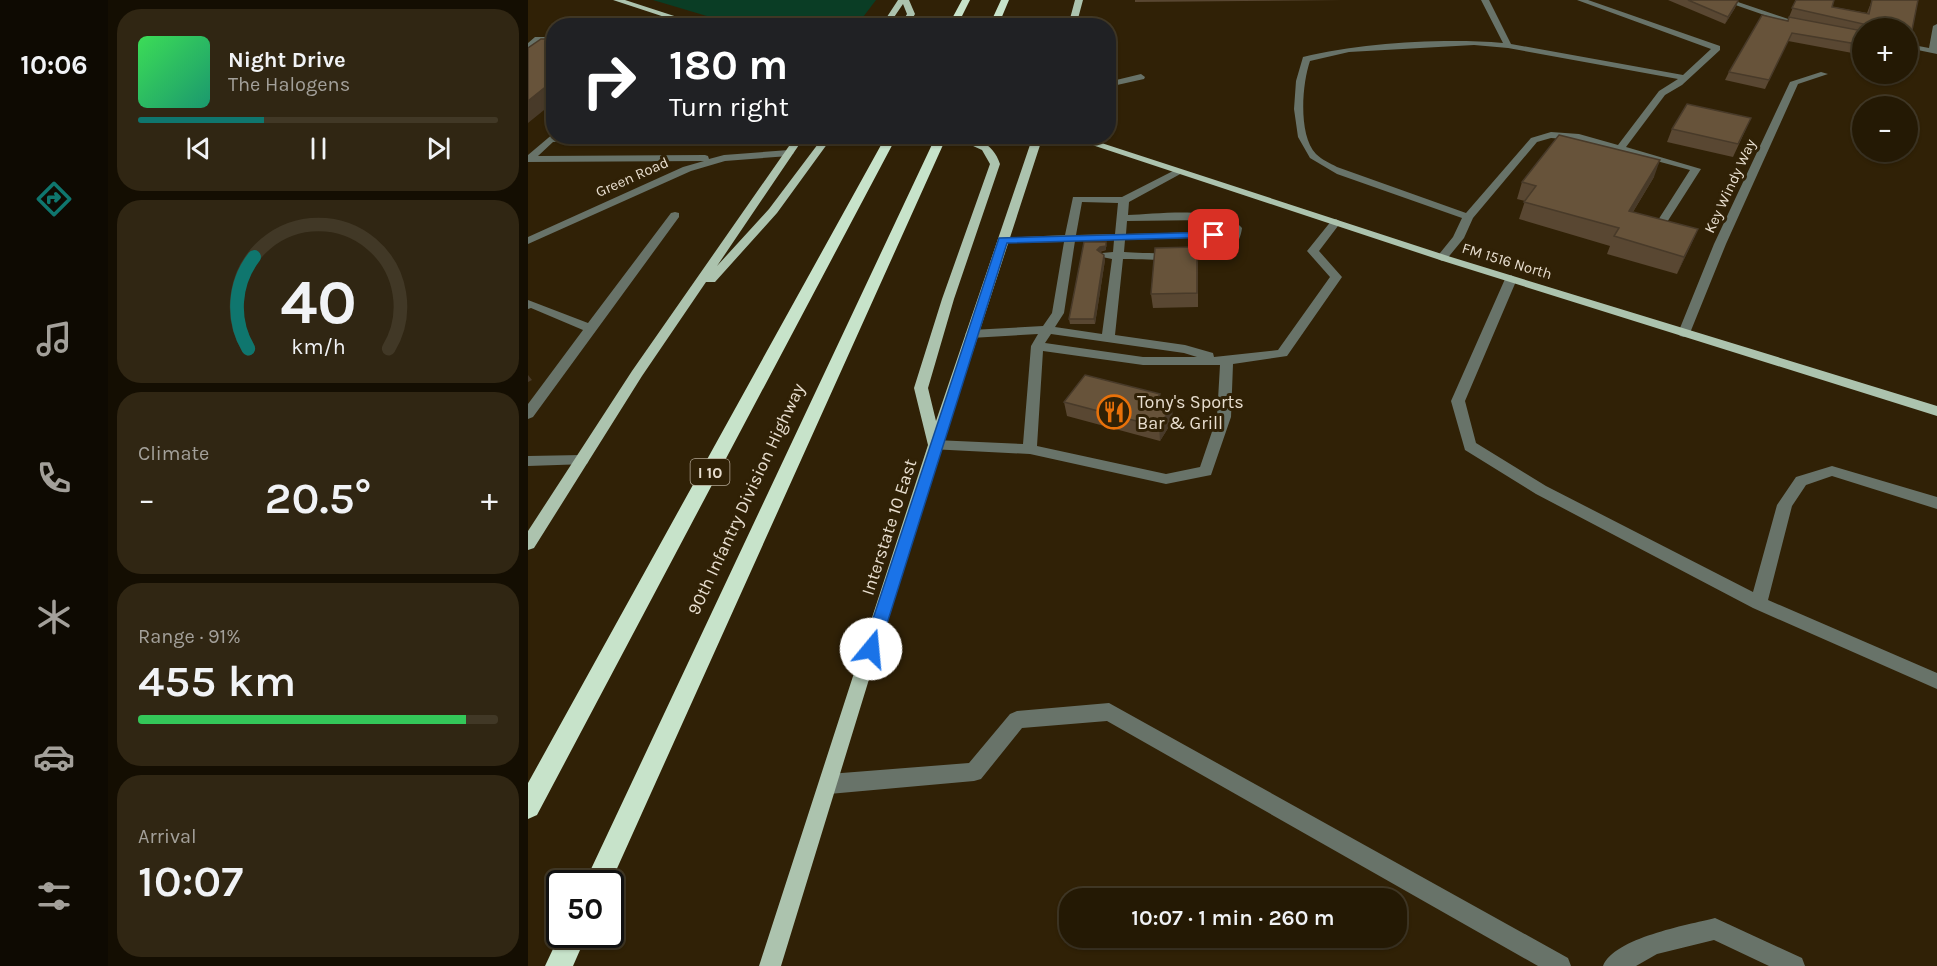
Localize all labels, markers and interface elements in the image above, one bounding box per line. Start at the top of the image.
map controls [1852,18,1918,162]
button: + [1852,18,1918,84]
text: 180 m [669,40,788,90]
icon: right [570,42,648,120]
text: Night Drive [228,47,346,73]
text: 10:06 [20,49,88,81]
text: The Halogens [228,73,350,96]
text: Turn right [669,91,789,123]
button: − [1852,96,1918,162]
icon: previous [182,132,215,165]
icon: pause [302,132,335,165]
icon: next [422,132,455,165]
street label: Key Windy Way [1700,136,1760,236]
street label: Green Road [593,153,671,201]
icon: directions [33,178,75,220]
pin [1188,209,1239,260]
icon: arrive [1197,218,1230,251]
street label: FM 1516 North [1460,239,1554,283]
text: 40 [280,266,356,339]
icon: music [33,318,75,360]
text: km/h [291,334,345,359]
street label: 90th Infantry Division Highway [683,379,810,618]
place label: Tony's Sports Bar & Grill [1137,391,1244,434]
restaurant icon: Tony's Sports Bar & Grill [1096,394,1132,430]
text: Climate [138,442,209,465]
street label: Interstate 10 East [857,456,921,598]
icon: phone [33,457,75,499]
road number: I 10 [690,459,729,485]
text: 20.5° [265,472,371,524]
text: − [138,480,155,518]
text: + [481,480,498,518]
icon: climate [33,596,75,638]
position arrow [839,617,903,681]
text: Range · 91% [138,625,241,648]
text: 455 km [138,655,296,707]
icon: car [33,736,75,778]
text: Arrival [138,825,197,848]
text: 10:07 [138,855,243,907]
speed limit sign: 50 [546,870,624,948]
icon: filters [33,875,75,917]
text: 10:07 · 1 min · 260 m [1131,905,1335,931]

